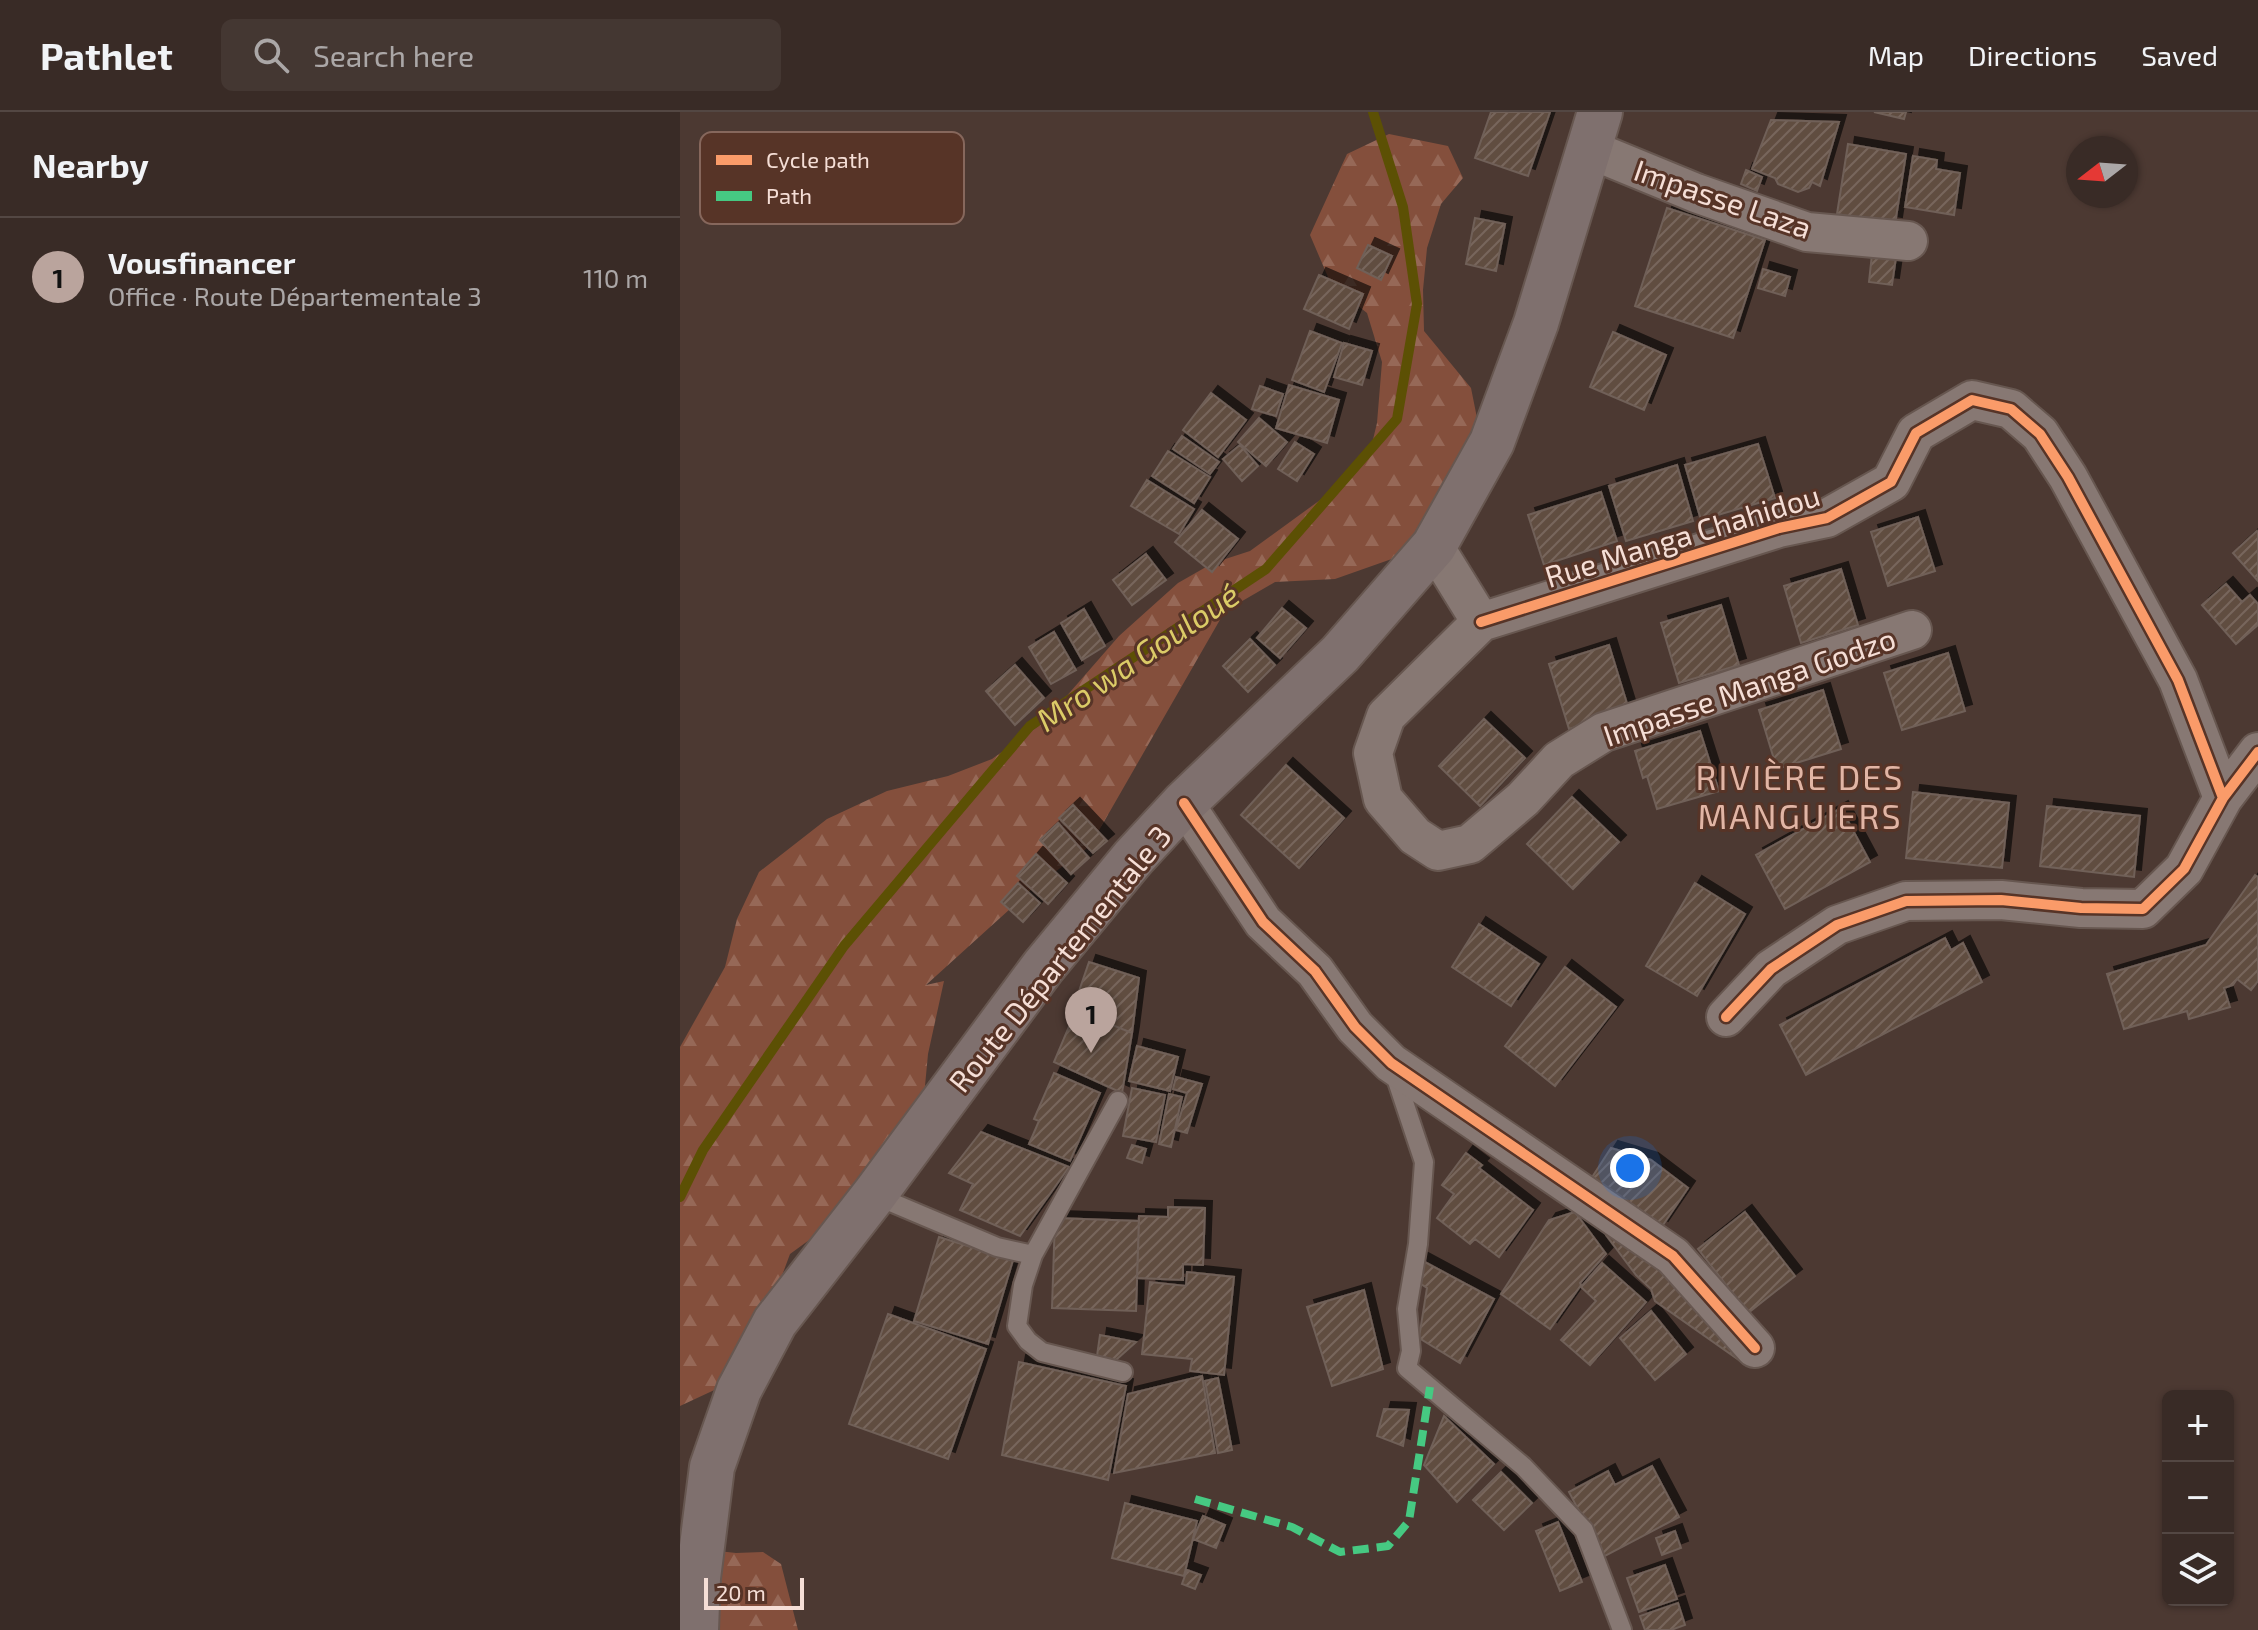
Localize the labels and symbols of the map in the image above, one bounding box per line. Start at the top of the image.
legend [700,132,964,224]
north arrow [2066,136,2138,208]
text: Cycle path [766,146,870,172]
street label: Impasse Laza [1630,151,1816,245]
text: Path [766,182,812,208]
street label: Rue Manga Chahidou [1540,476,1824,594]
water label: Mro wa Gouloué [1028,574,1246,738]
street label: Impasse Manga Godzo [1598,619,1900,753]
district label: RIVIÈRE DES MANGUIERS [1696,756,1904,836]
street label: Route Départementale 3 [940,818,1178,1098]
pin: 1 [1065,987,1117,1053]
your location [1610,1148,1650,1188]
scale bar [704,1574,804,1610]

